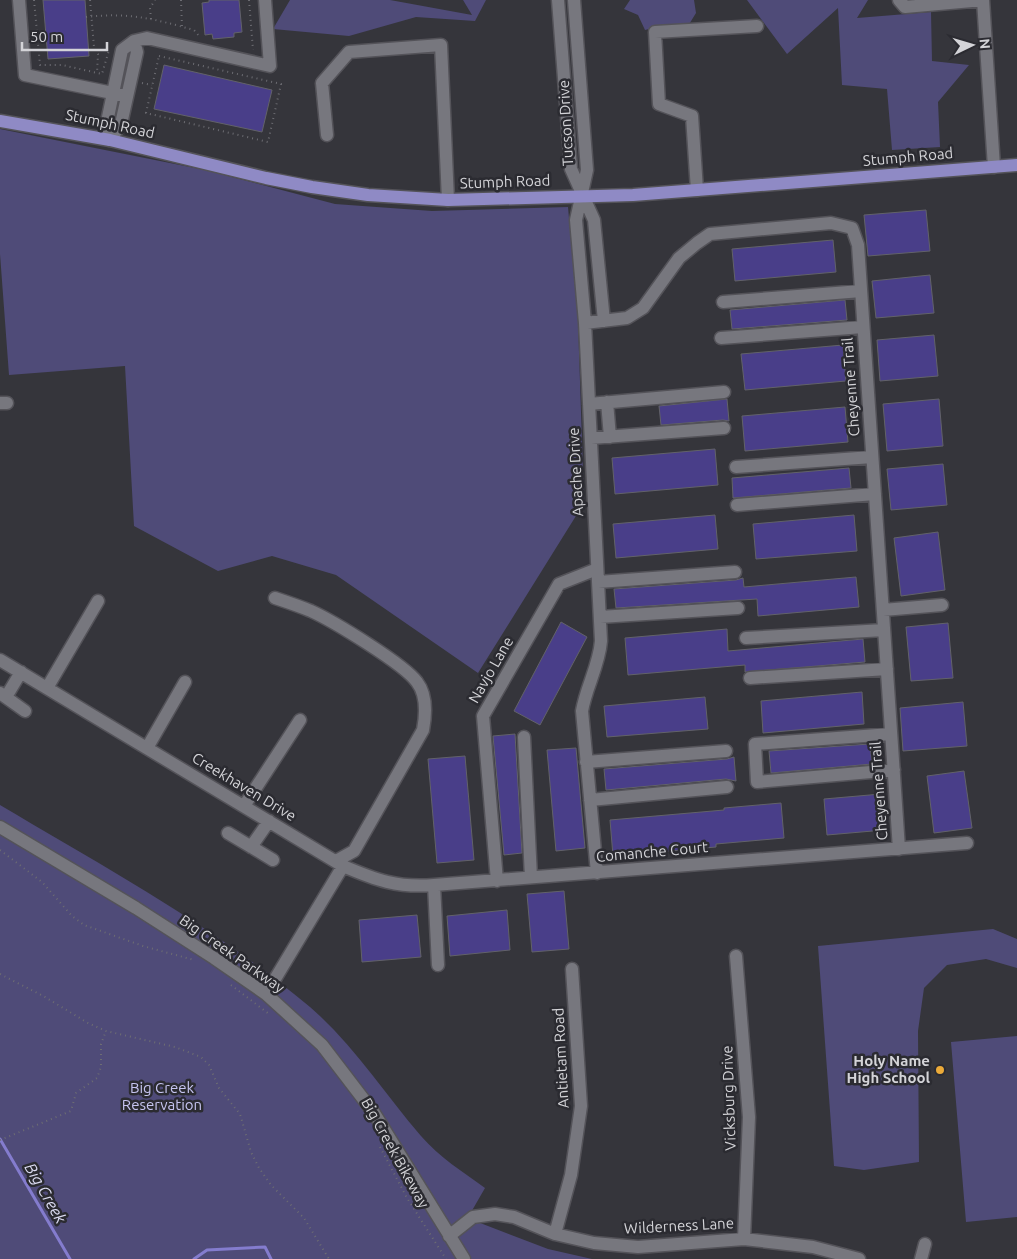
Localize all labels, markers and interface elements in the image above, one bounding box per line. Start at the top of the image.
scale bar [22,20,108,52]
north arrow [947,20,997,70]
text: 50 m [30,28,63,45]
text: N [977,38,993,50]
street label: Tucson Drive [555,80,576,167]
street label: Stumph Road [64,106,156,141]
street label: Stumph Road [862,144,954,169]
street label: Stumph Road [459,171,551,192]
street label: Cheyenne Trail [839,337,862,437]
street label: Apache Drive [565,427,586,517]
street label: Navjo Lane [465,634,516,706]
street label: Cheyenne Trail [867,741,890,841]
street label: Creekhaven Drive [189,749,299,824]
street label: Comanche Court [595,838,709,865]
street label: Big Creek Parkway [177,911,288,996]
street label: Antietam Road [549,1007,572,1109]
street label: Vicksburg Drive [718,1045,739,1151]
place label: Holy Name High School [847,1052,930,1086]
marker: Holy Name High School [934,1064,946,1076]
park label: Big Creek Reservation [122,1079,202,1113]
street label: Big Creek Bikeway [358,1095,433,1211]
water label: Big Creek [22,1160,71,1227]
street label: Wilderness Lane [624,1214,734,1237]

